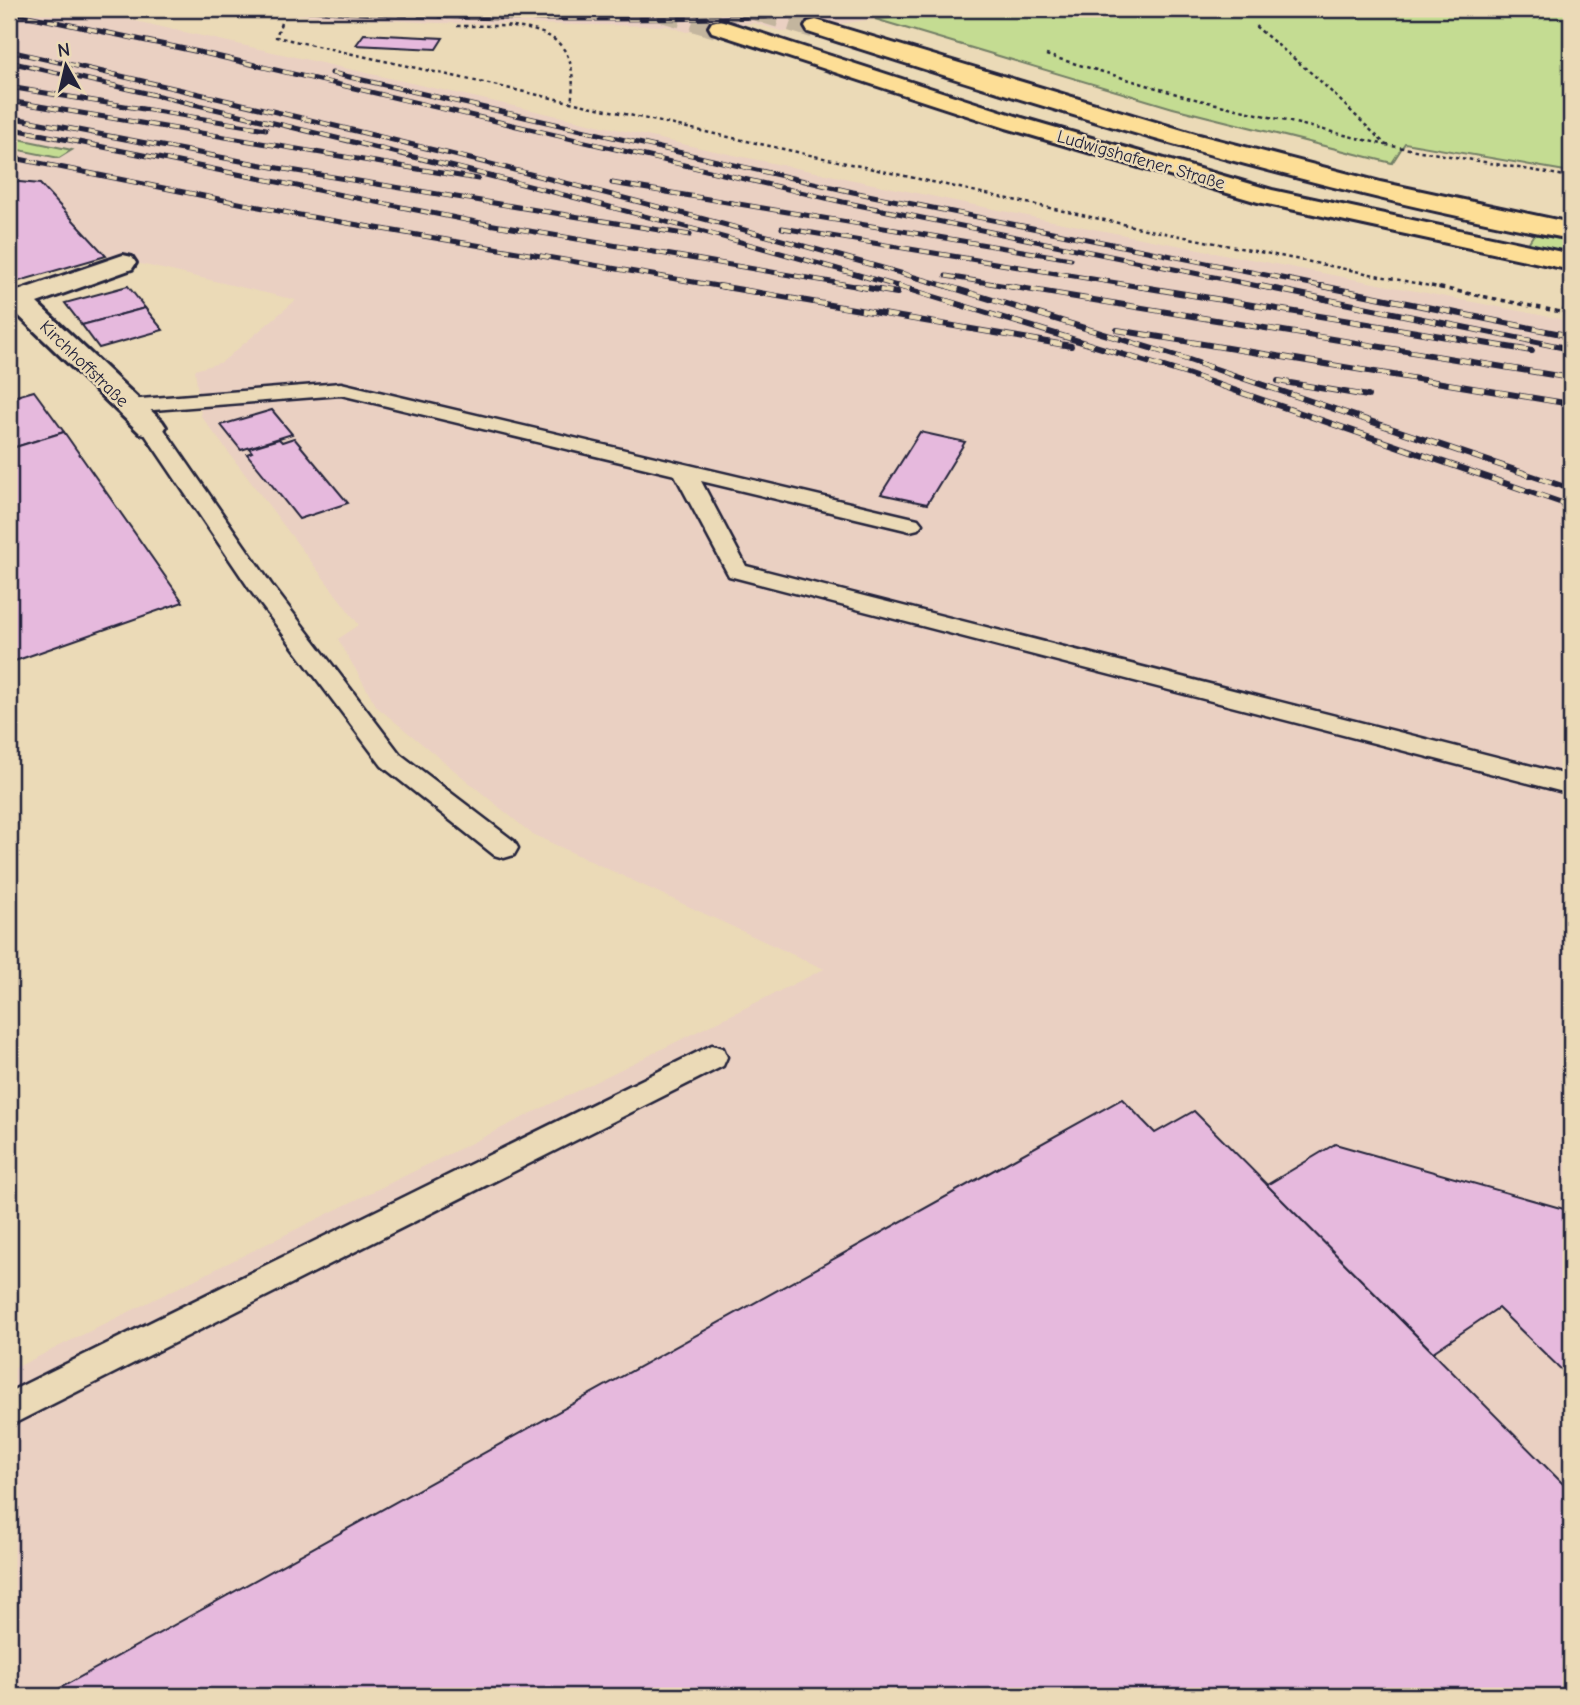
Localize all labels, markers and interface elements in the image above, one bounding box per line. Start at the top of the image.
north arrow [32,32,102,102]
text: N [56,38,71,62]
street label: Ludwigshafener Straße [1055,126,1227,194]
street label: Kirchhoffstraße [35,316,133,412]

